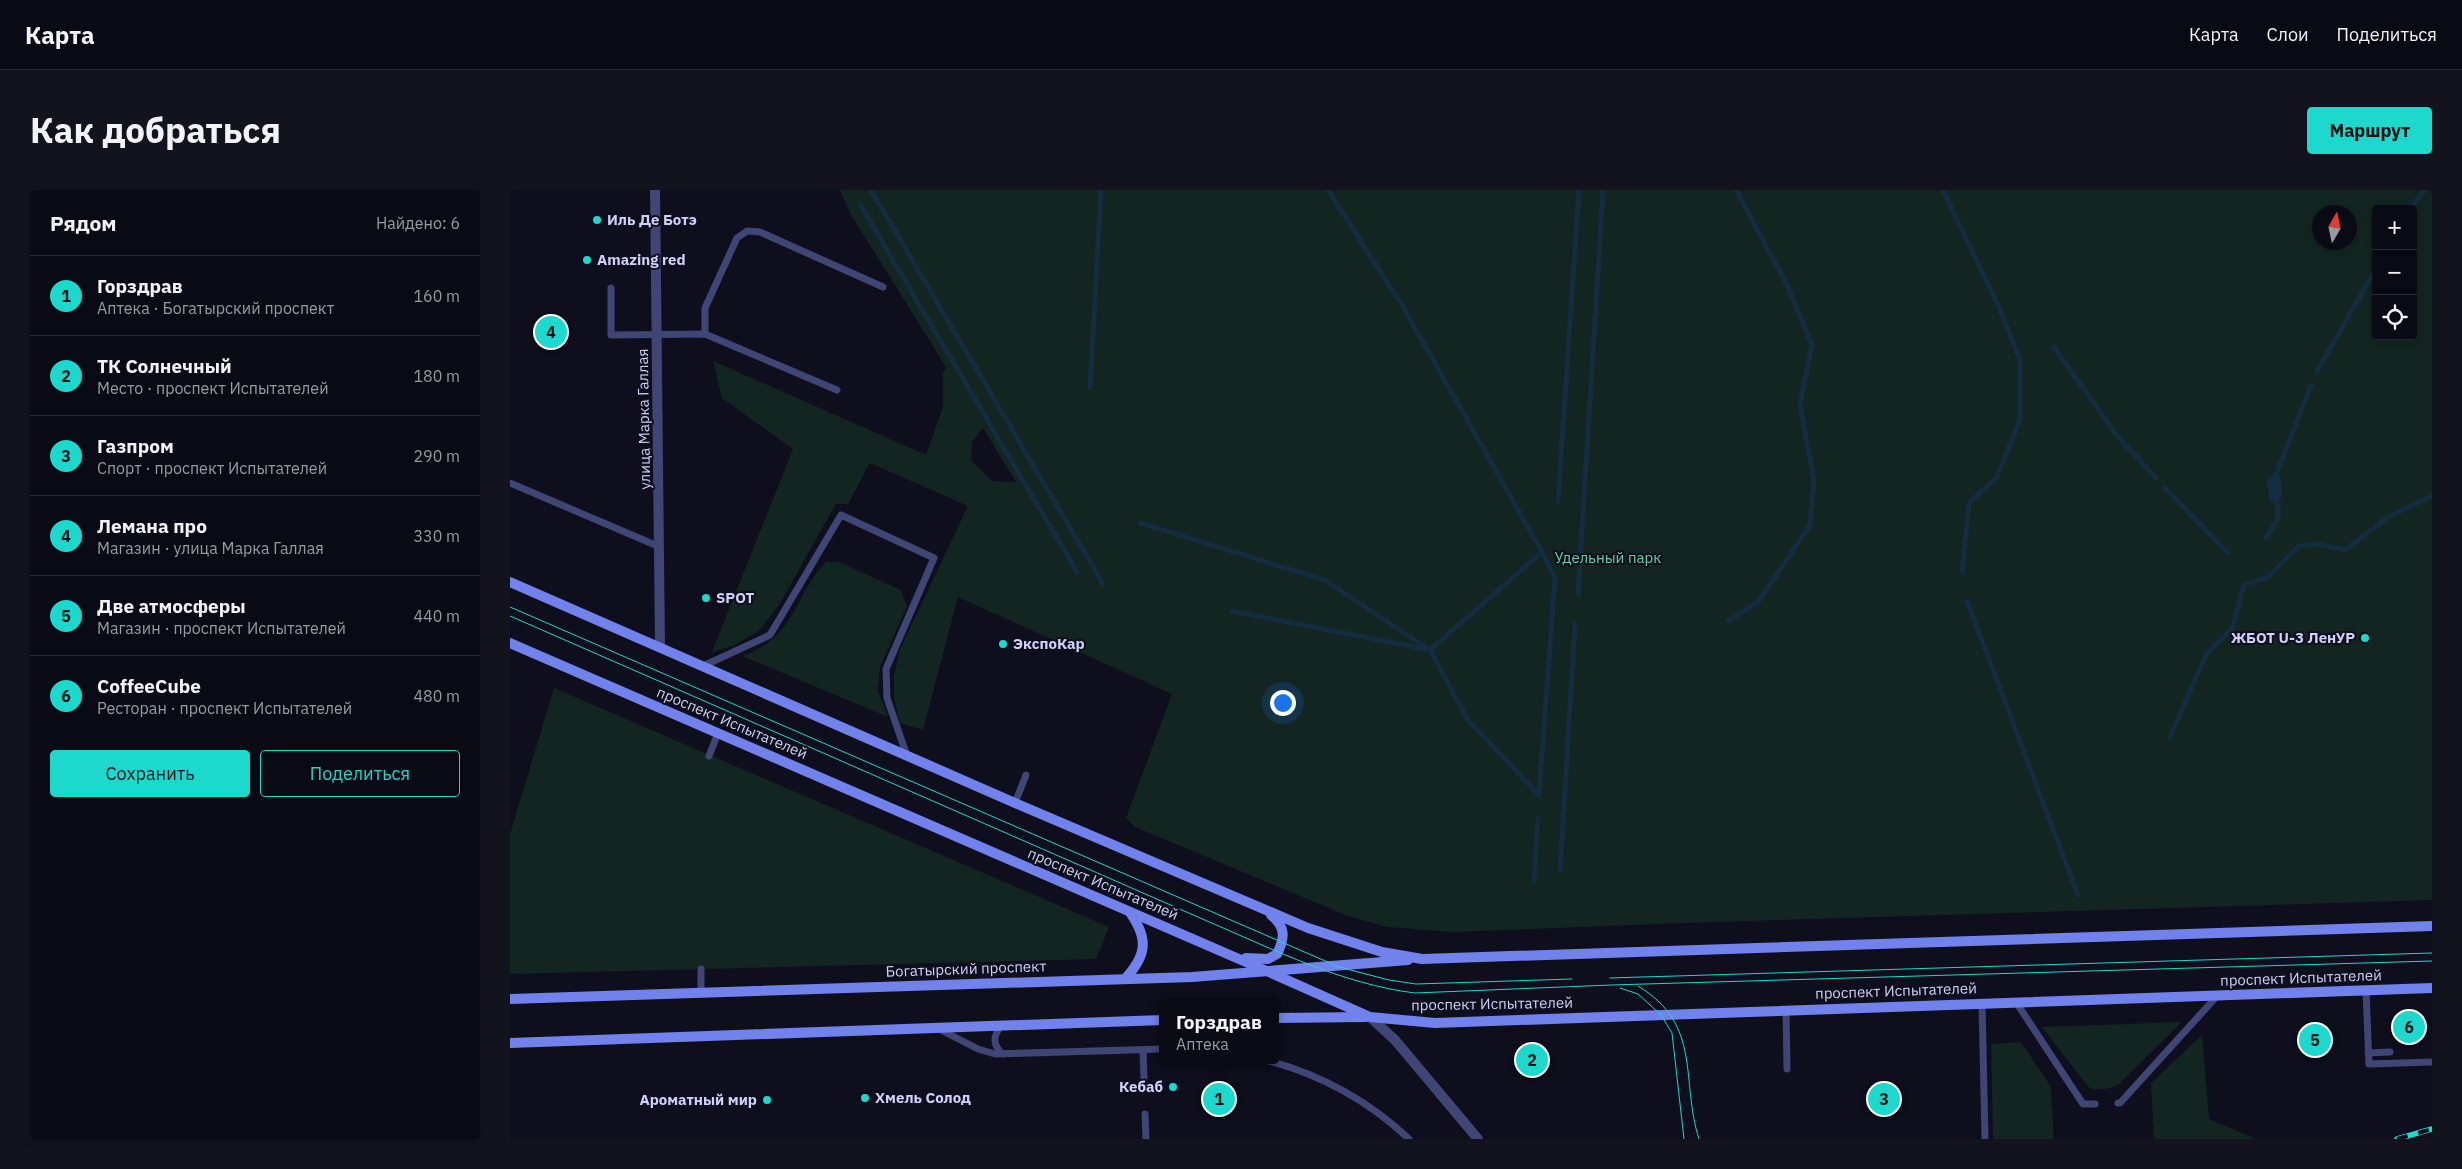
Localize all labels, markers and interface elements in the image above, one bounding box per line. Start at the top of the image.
text: Карта [25,19,95,51]
text: Карта [2189,23,2239,46]
text: Слои [2267,23,2309,46]
text: Поделиться [2337,23,2437,46]
text: Как добраться [30,107,281,153]
button: Маршрут [2307,107,2432,154]
north arrow [2312,205,2357,250]
map controls [2372,205,2417,340]
button: + [2372,205,2417,250]
text: Рядом [50,209,117,237]
place label: Иль Де Ботэ [607,210,697,229]
text: Найдено: 6 [376,213,460,233]
marker: Иль Де Ботэ [591,214,603,226]
place label: Amazing red [597,250,686,269]
button: − [2372,250,2417,295]
marker: Amazing red [581,254,593,266]
text: Горздрав [97,274,183,298]
text: 1 [61,286,71,306]
text: 160 m [413,286,460,306]
button: locate [2372,295,2417,340]
text: Аптека · Богатырский проспект [97,298,334,318]
pin: 4 [535,313,567,351]
street label: улица Марка Галлая [633,348,654,490]
text: ТК Солнечный [97,354,232,378]
text: 2 [61,366,71,386]
text: 180 m [413,366,460,386]
text: Место · проспект Испытателей [97,378,329,398]
text: Газпром [97,434,174,458]
text: 3 [61,446,71,466]
text: 290 m [413,446,460,466]
text: Спорт · проспект Испытателей [97,458,327,478]
text: Лемана про [97,514,207,538]
text: 4 [61,526,71,546]
text: 330 m [413,526,460,546]
text: Магазин · улица Марка Галлая [97,538,324,558]
park label: Удельный парк [1554,548,1662,567]
place label: SPOT [716,588,755,607]
marker: SPOT [700,592,712,604]
text: Две атмосферы [97,594,246,618]
text: 5 [61,606,71,626]
text: 440 m [413,606,460,626]
text: Магазин · проспект Испытателей [97,618,346,638]
place label: ЖБОТ U-3 ЛенУР [2231,628,2355,647]
marker: ЖБОТ U-3 ЛенУР [2359,632,2371,644]
place label: ЭкспоКар [1013,634,1085,653]
marker: ЭкспоКар [997,638,1009,650]
text: CoffeeCube [97,674,201,698]
street label: проспект Испытателей [654,682,810,763]
text: 6 [61,686,71,706]
text: 480 m [413,686,460,706]
your location [1270,690,1296,716]
text: Ресторан · проспект Испытателей [97,698,352,718]
button: Сохранить [50,750,250,797]
button: Поделиться [260,750,460,797]
street label: проспект Испытателей [1025,843,1181,924]
street label: Богатырский проспект [885,956,1047,981]
street label: проспект Испытателей [2220,965,2382,990]
street label: проспект Испытателей [1815,978,1977,1003]
street label: проспект Испытателей [1411,993,1573,1014]
popup [1159,999,1279,1064]
pin: 6 [2393,1008,2425,1046]
text: Горздрав [1176,1010,1262,1034]
pin: 5 [2299,1021,2331,1059]
text: Аптека [1176,1034,1229,1054]
pin: 2 [1516,1041,1548,1079]
place label: Кебаб [1119,1077,1163,1096]
pin: 1 [1203,1080,1235,1118]
pin: 3 [1868,1080,1900,1118]
marker: Кебаб [1167,1081,1179,1093]
place label: Хмель Солод [875,1088,971,1107]
place label: Ароматный мир [639,1090,757,1109]
marker: Хмель Солод [859,1092,871,1104]
marker: Ароматный мир [761,1094,773,1106]

